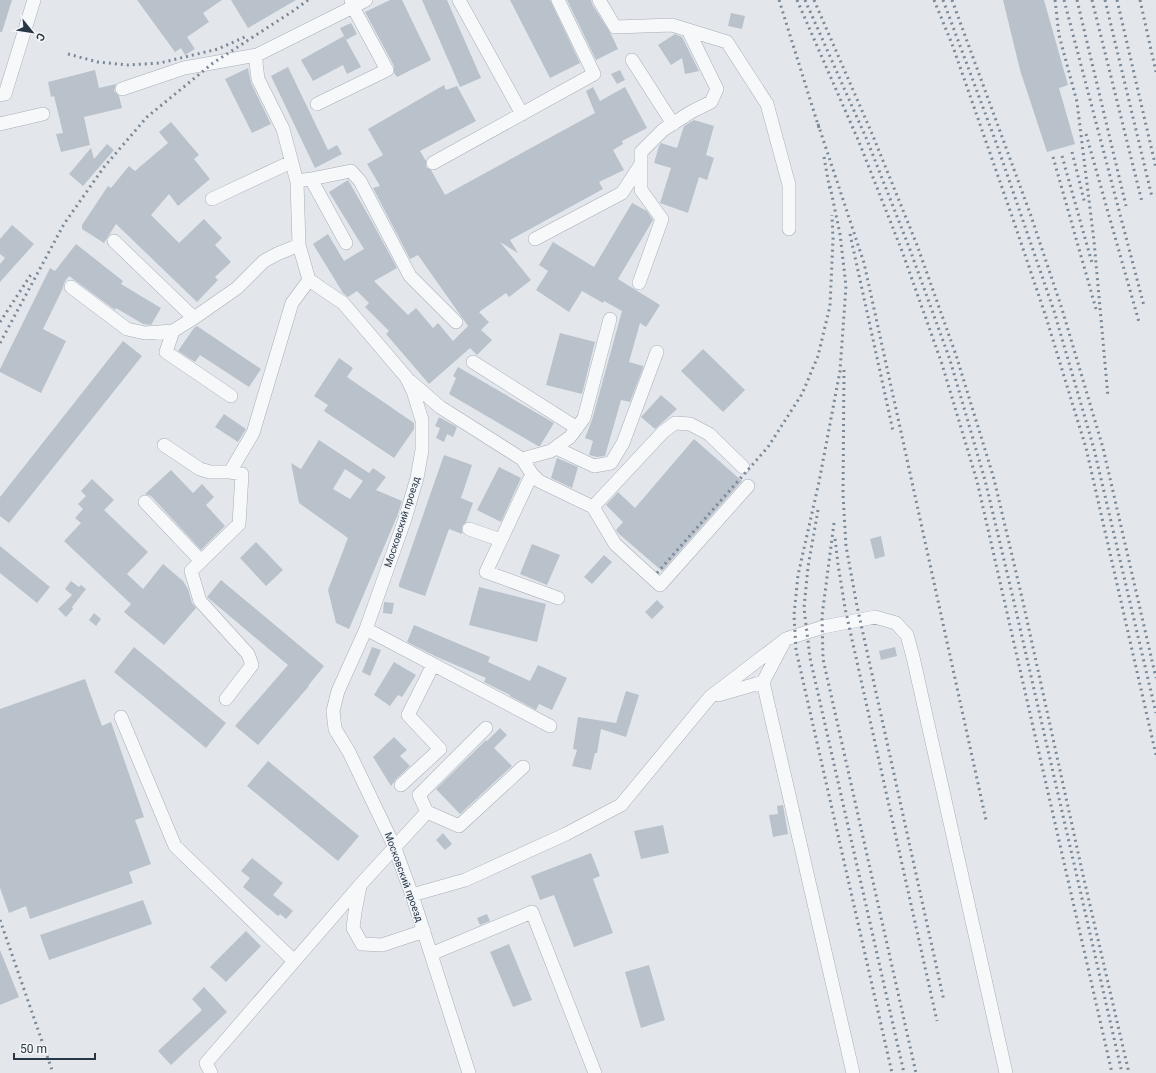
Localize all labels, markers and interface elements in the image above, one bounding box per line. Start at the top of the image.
north arrow [12,12,52,52]
text: С [33,30,48,43]
street label: Московский проезд [382,475,422,569]
street label: Московский проезд [383,831,425,923]
scale bar [14,1035,95,1061]
text: 50 m [20,1042,47,1056]

